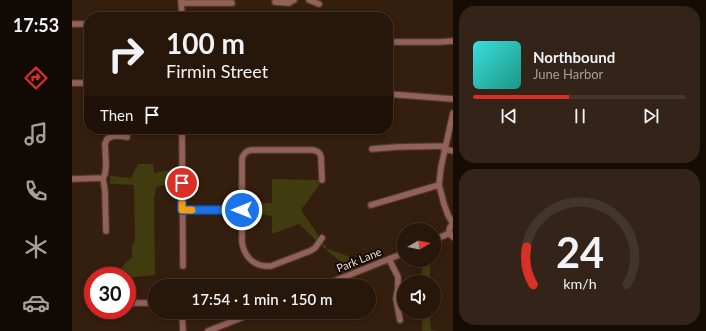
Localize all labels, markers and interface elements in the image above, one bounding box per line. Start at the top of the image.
text: 17:53 [13,14,59,36]
text: 100 m [166,26,245,60]
icon: right [100,28,152,80]
text: Northbound [533,48,615,66]
text: Firmin Street [166,60,268,82]
icon: directions [22,64,50,92]
text: June Harbor [533,66,603,82]
icon: arrive [141,104,163,126]
icon: previous [498,105,520,127]
icon: pause [569,105,591,127]
icon: next [640,105,662,127]
text: Then [100,106,133,124]
icon: music [22,120,50,148]
pin [165,166,199,200]
icon: arrive [171,172,193,194]
icon: phone [22,177,50,205]
position arrow [221,189,263,231]
north arrow [397,223,441,267]
map controls [397,223,441,319]
text: 24 [555,227,604,277]
icon: climate [22,233,50,261]
street label: Park Lane [334,245,383,274]
speed limit sign: 30 [84,267,136,319]
text: km/h [563,274,596,291]
button: sound [397,275,441,319]
icon: car [22,289,50,317]
text: 17:54 · 1 min · 150 m [192,290,332,308]

